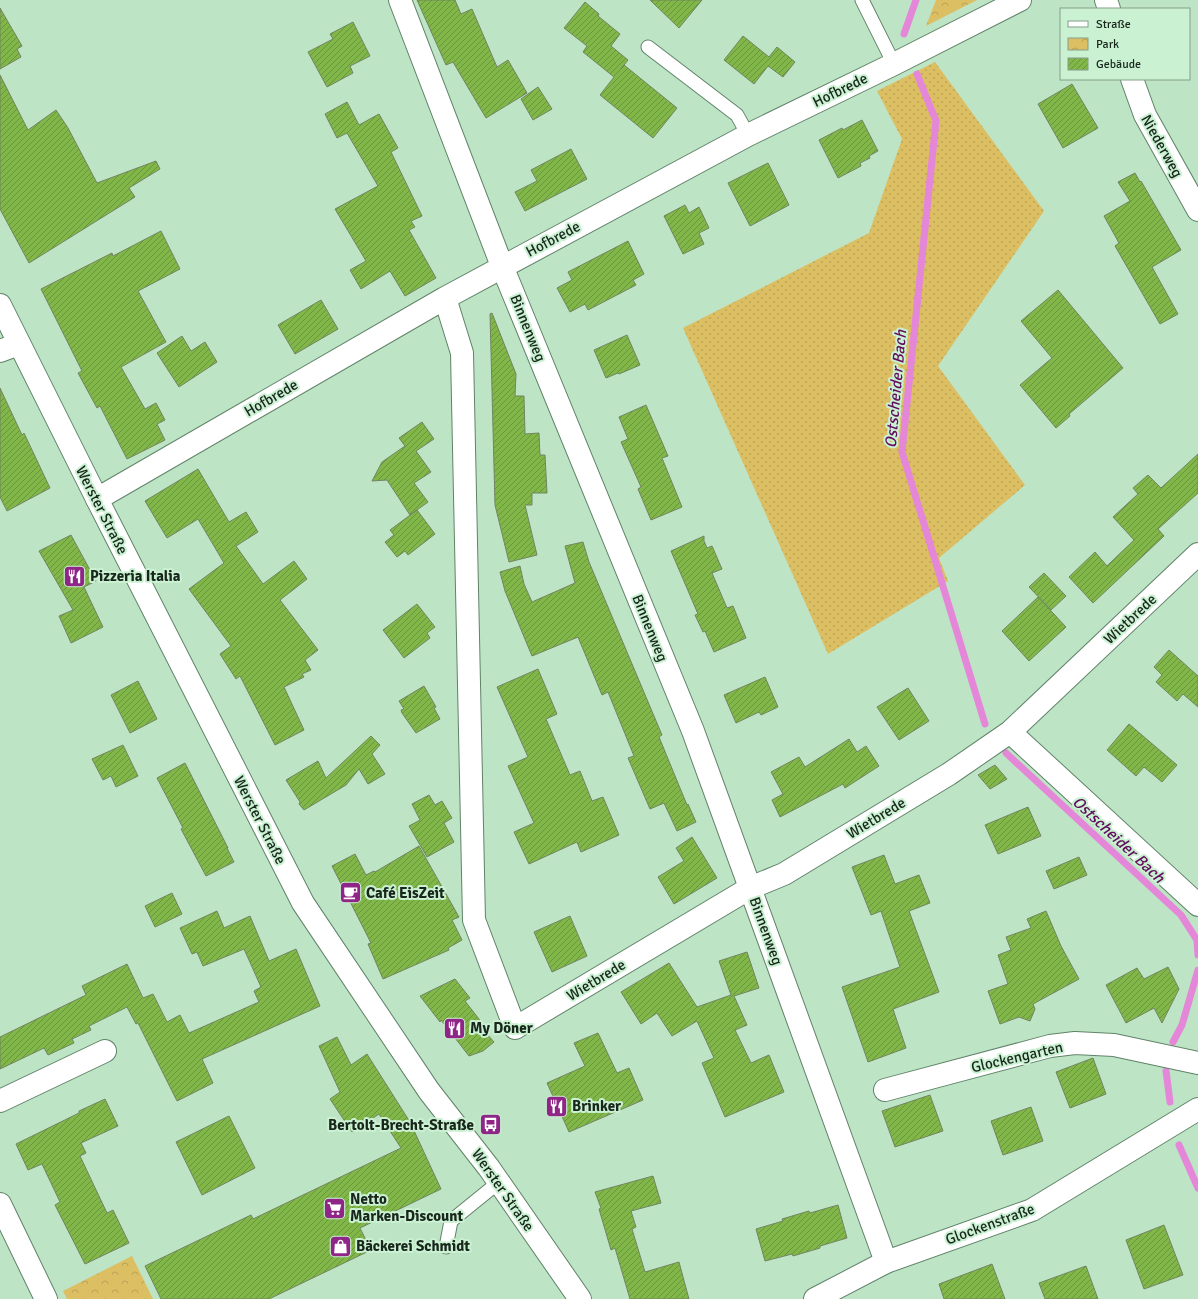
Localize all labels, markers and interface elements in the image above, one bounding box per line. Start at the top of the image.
legend [1060,8,1190,80]
text: Straße [1096,17,1131,32]
text: Park [1096,37,1119,52]
text: Gebäude [1096,57,1141,72]
street label: Hofbrede [810,69,870,111]
street label: Niederweg [1137,111,1187,181]
street label: Hofbrede [523,217,583,261]
street label: Binnenweg [506,292,550,364]
water label: Ostscheider Bach [881,328,911,449]
street label: Hofbrede [241,375,301,421]
street label: Werster Straße [72,463,132,557]
restaurant icon: Pizzeria Italia [62,563,88,589]
place label: Pizzeria Italia [90,567,181,585]
street label: Wietbrede [1100,590,1160,648]
street label: Binnenweg [628,592,672,664]
street label: Werster Straße [230,773,290,867]
water label: Ostscheider Bach [1068,792,1169,888]
street label: Wietbrede [843,793,909,843]
cafe icon: Café EisZeit [338,880,364,906]
place label: Café EisZeit [366,884,445,902]
street label: Binnenweg [745,895,787,968]
street label: Wietbrede [563,955,629,1005]
restaurant icon: My Döner [441,1015,467,1041]
place label: My Döner [470,1019,533,1037]
street label: Glockengarten [969,1038,1065,1076]
restaurant icon: Brinker [544,1093,570,1119]
place label: Brinker [572,1097,621,1115]
bus stop icon: Bertolt-Brecht-Straße [477,1112,503,1138]
place label: Bertolt-Brecht-Straße [328,1116,474,1134]
street label: Werster Straße [468,1145,538,1235]
place label: Netto Marken-Discount [350,1190,463,1225]
supermarket icon: Netto Marken-Discount [321,1195,347,1221]
street label: Glockenstraße [943,1200,1037,1248]
shop icon: Bäckerei Schmidt [328,1233,354,1259]
place label: Bäckerei Schmidt [356,1237,470,1255]

